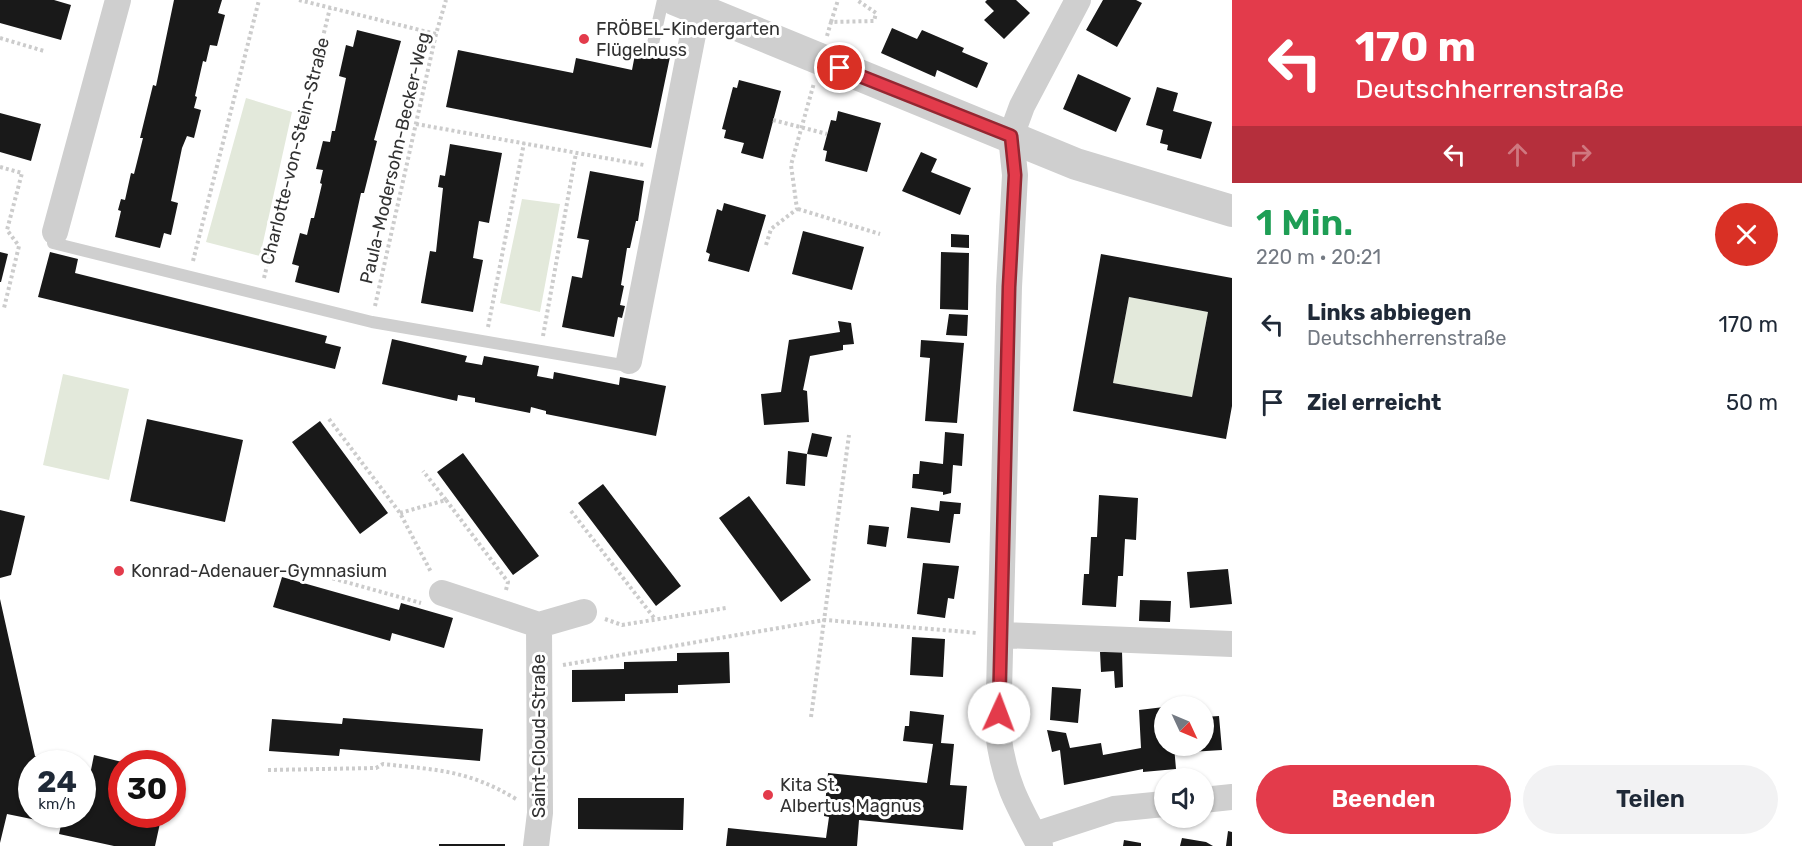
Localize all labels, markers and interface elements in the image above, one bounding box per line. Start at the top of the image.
place label: FRÖBEL-Kindergarten Flügelnuss [596,18,780,61]
text: 170 m [1355,22,1476,72]
icon: left [1256,24,1334,102]
street label: Paula-Modersohn-Becker-Weg [355,30,435,286]
marker: FRÖBEL-Kindergarten Flügelnuss [577,32,591,46]
street label: Charlotte-von-Stein-Straße [256,35,334,267]
pin [814,42,865,93]
icon: arrive [823,51,856,84]
text: Deutschherrenstraße [1355,73,1624,105]
icon: left [1438,138,1471,171]
icon: ahead [1501,138,1534,171]
icon: right [1564,138,1597,171]
text: 1 Min. [1256,201,1353,244]
button: close [1715,203,1778,266]
text: 220 m · 20:21 [1256,245,1381,269]
text: Links abbiegen [1307,299,1471,326]
icon: left [1256,308,1289,341]
text: 170 m [1718,311,1778,338]
text: Deutschherrenstraße [1307,326,1506,350]
icon: arrive [1256,386,1289,419]
text: Ziel erreicht [1307,389,1441,416]
text: 50 m [1726,389,1778,416]
place label: Konrad-Adenauer-Gymnasium [131,560,387,582]
marker: Konrad-Adenauer-Gymnasium [112,564,126,578]
street label: Saint-Cloud-Straße [528,654,550,818]
position arrow [967,681,1031,745]
north arrow [1154,696,1214,756]
map controls [1154,696,1214,828]
speed limit sign: 30 [108,750,186,828]
text: 24 [37,764,77,800]
button: Beenden [1256,765,1511,834]
button: Teilen [1523,765,1778,834]
button: sound [1154,768,1214,828]
place label: Kita St. Albertus Magnus [780,774,921,817]
marker: Kita St. Albertus Magnus [761,788,775,802]
text: km/h [38,795,76,813]

